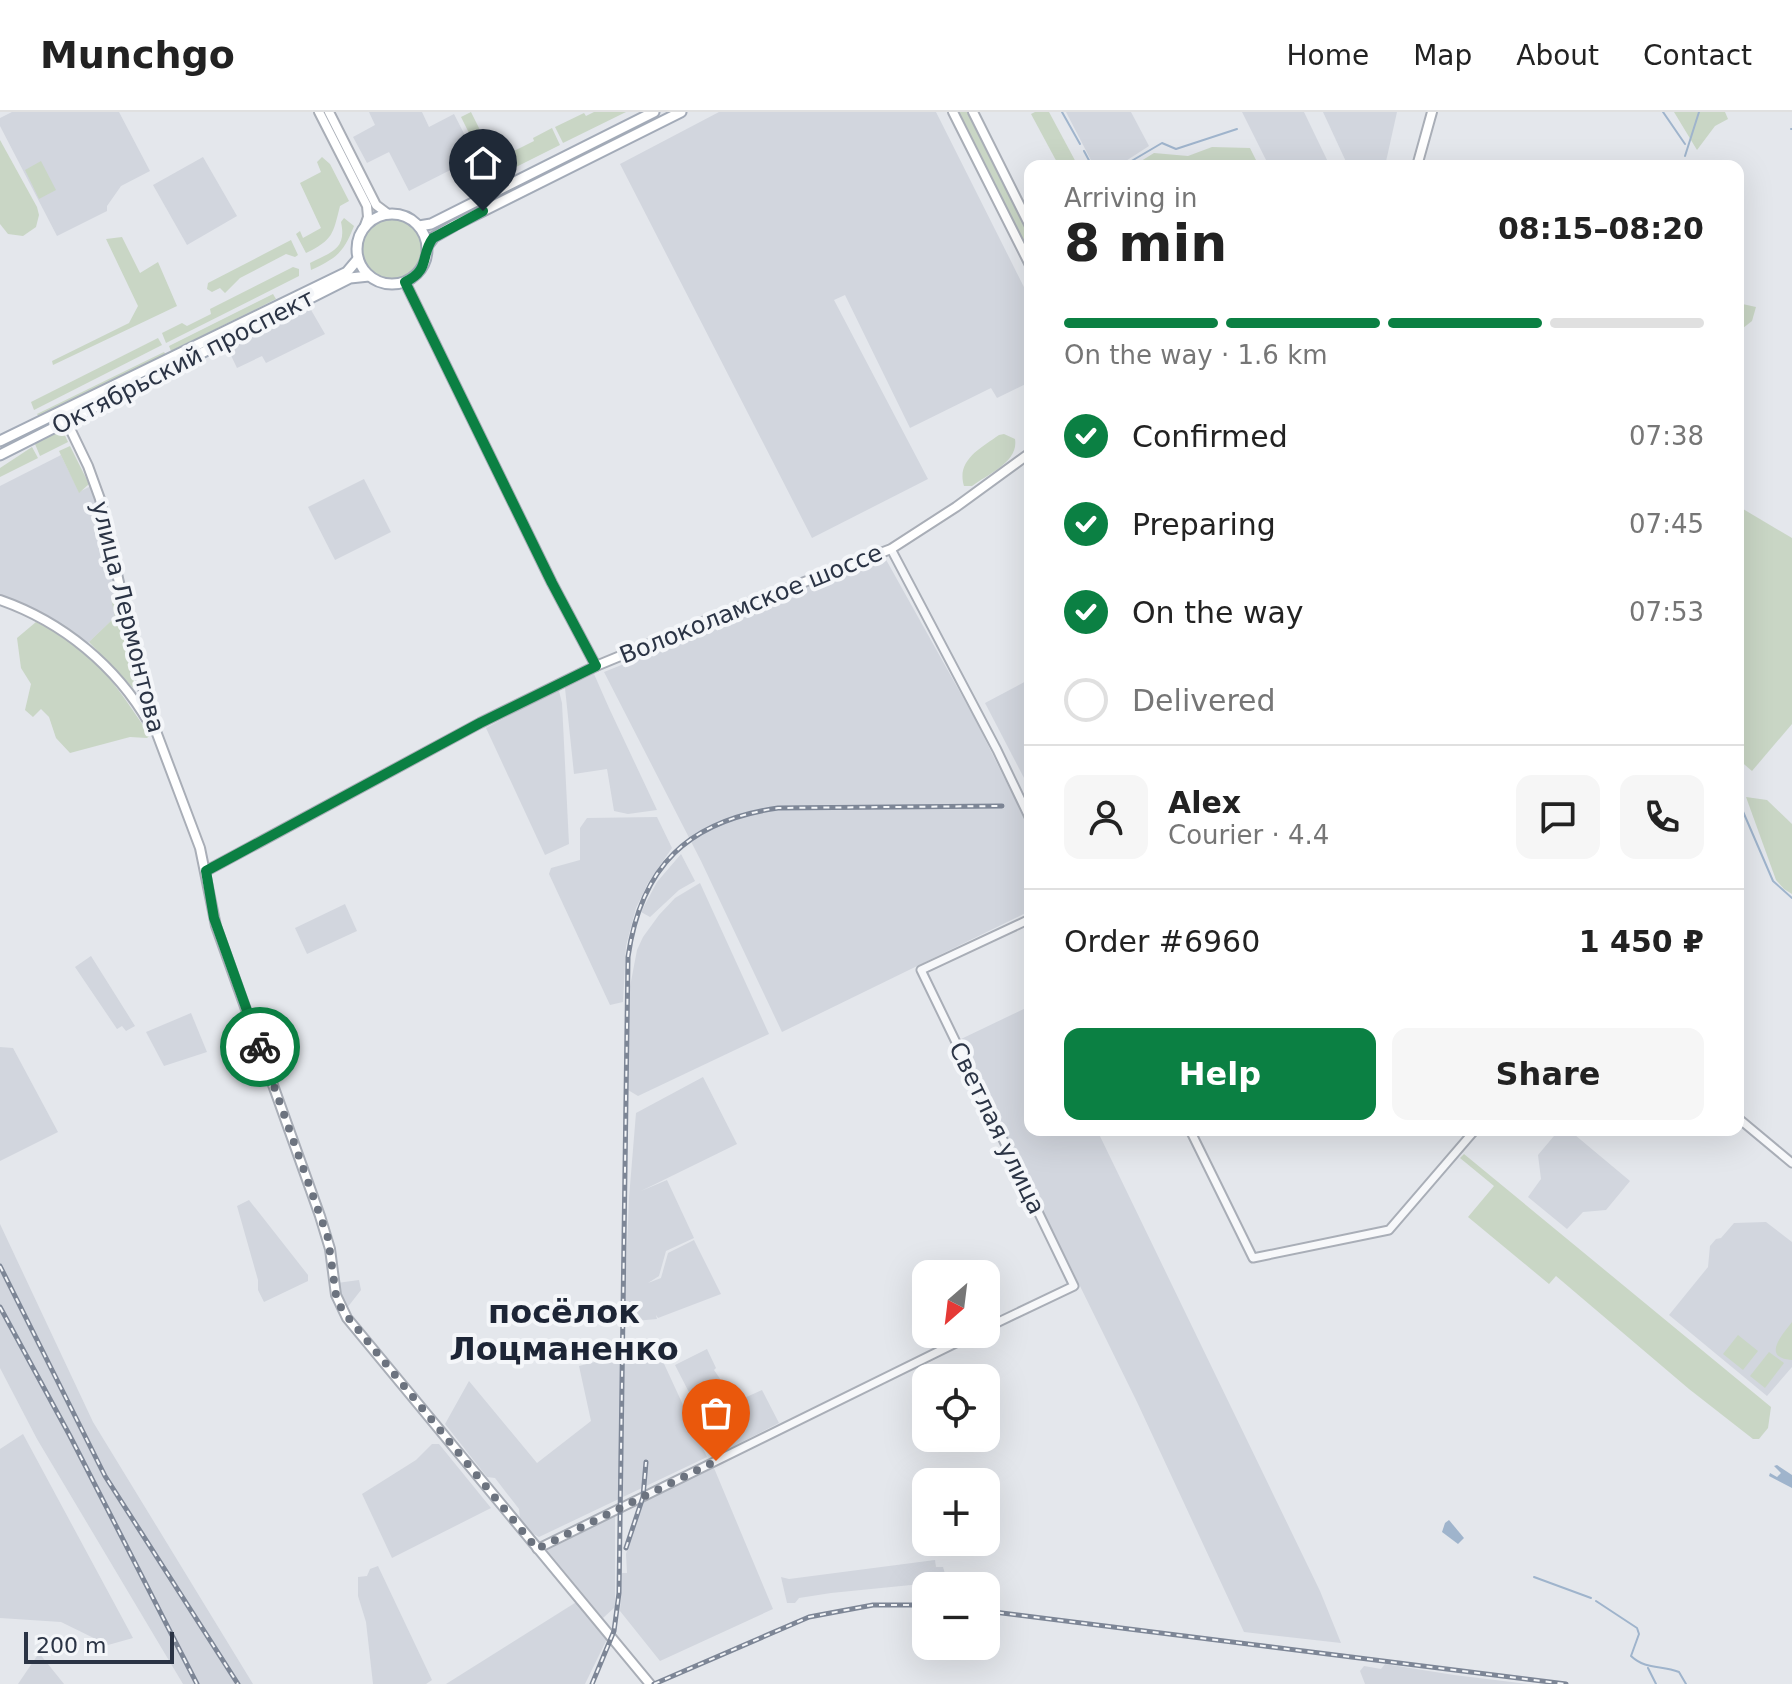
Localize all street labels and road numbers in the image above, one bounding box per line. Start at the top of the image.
street label: Октябрьский проспект [47,284,319,440]
street label: улица Лермонтова [86,498,170,736]
street label: Волоколамское шоссе [615,538,887,670]
street label: Светлая улица [943,1037,1051,1219]

